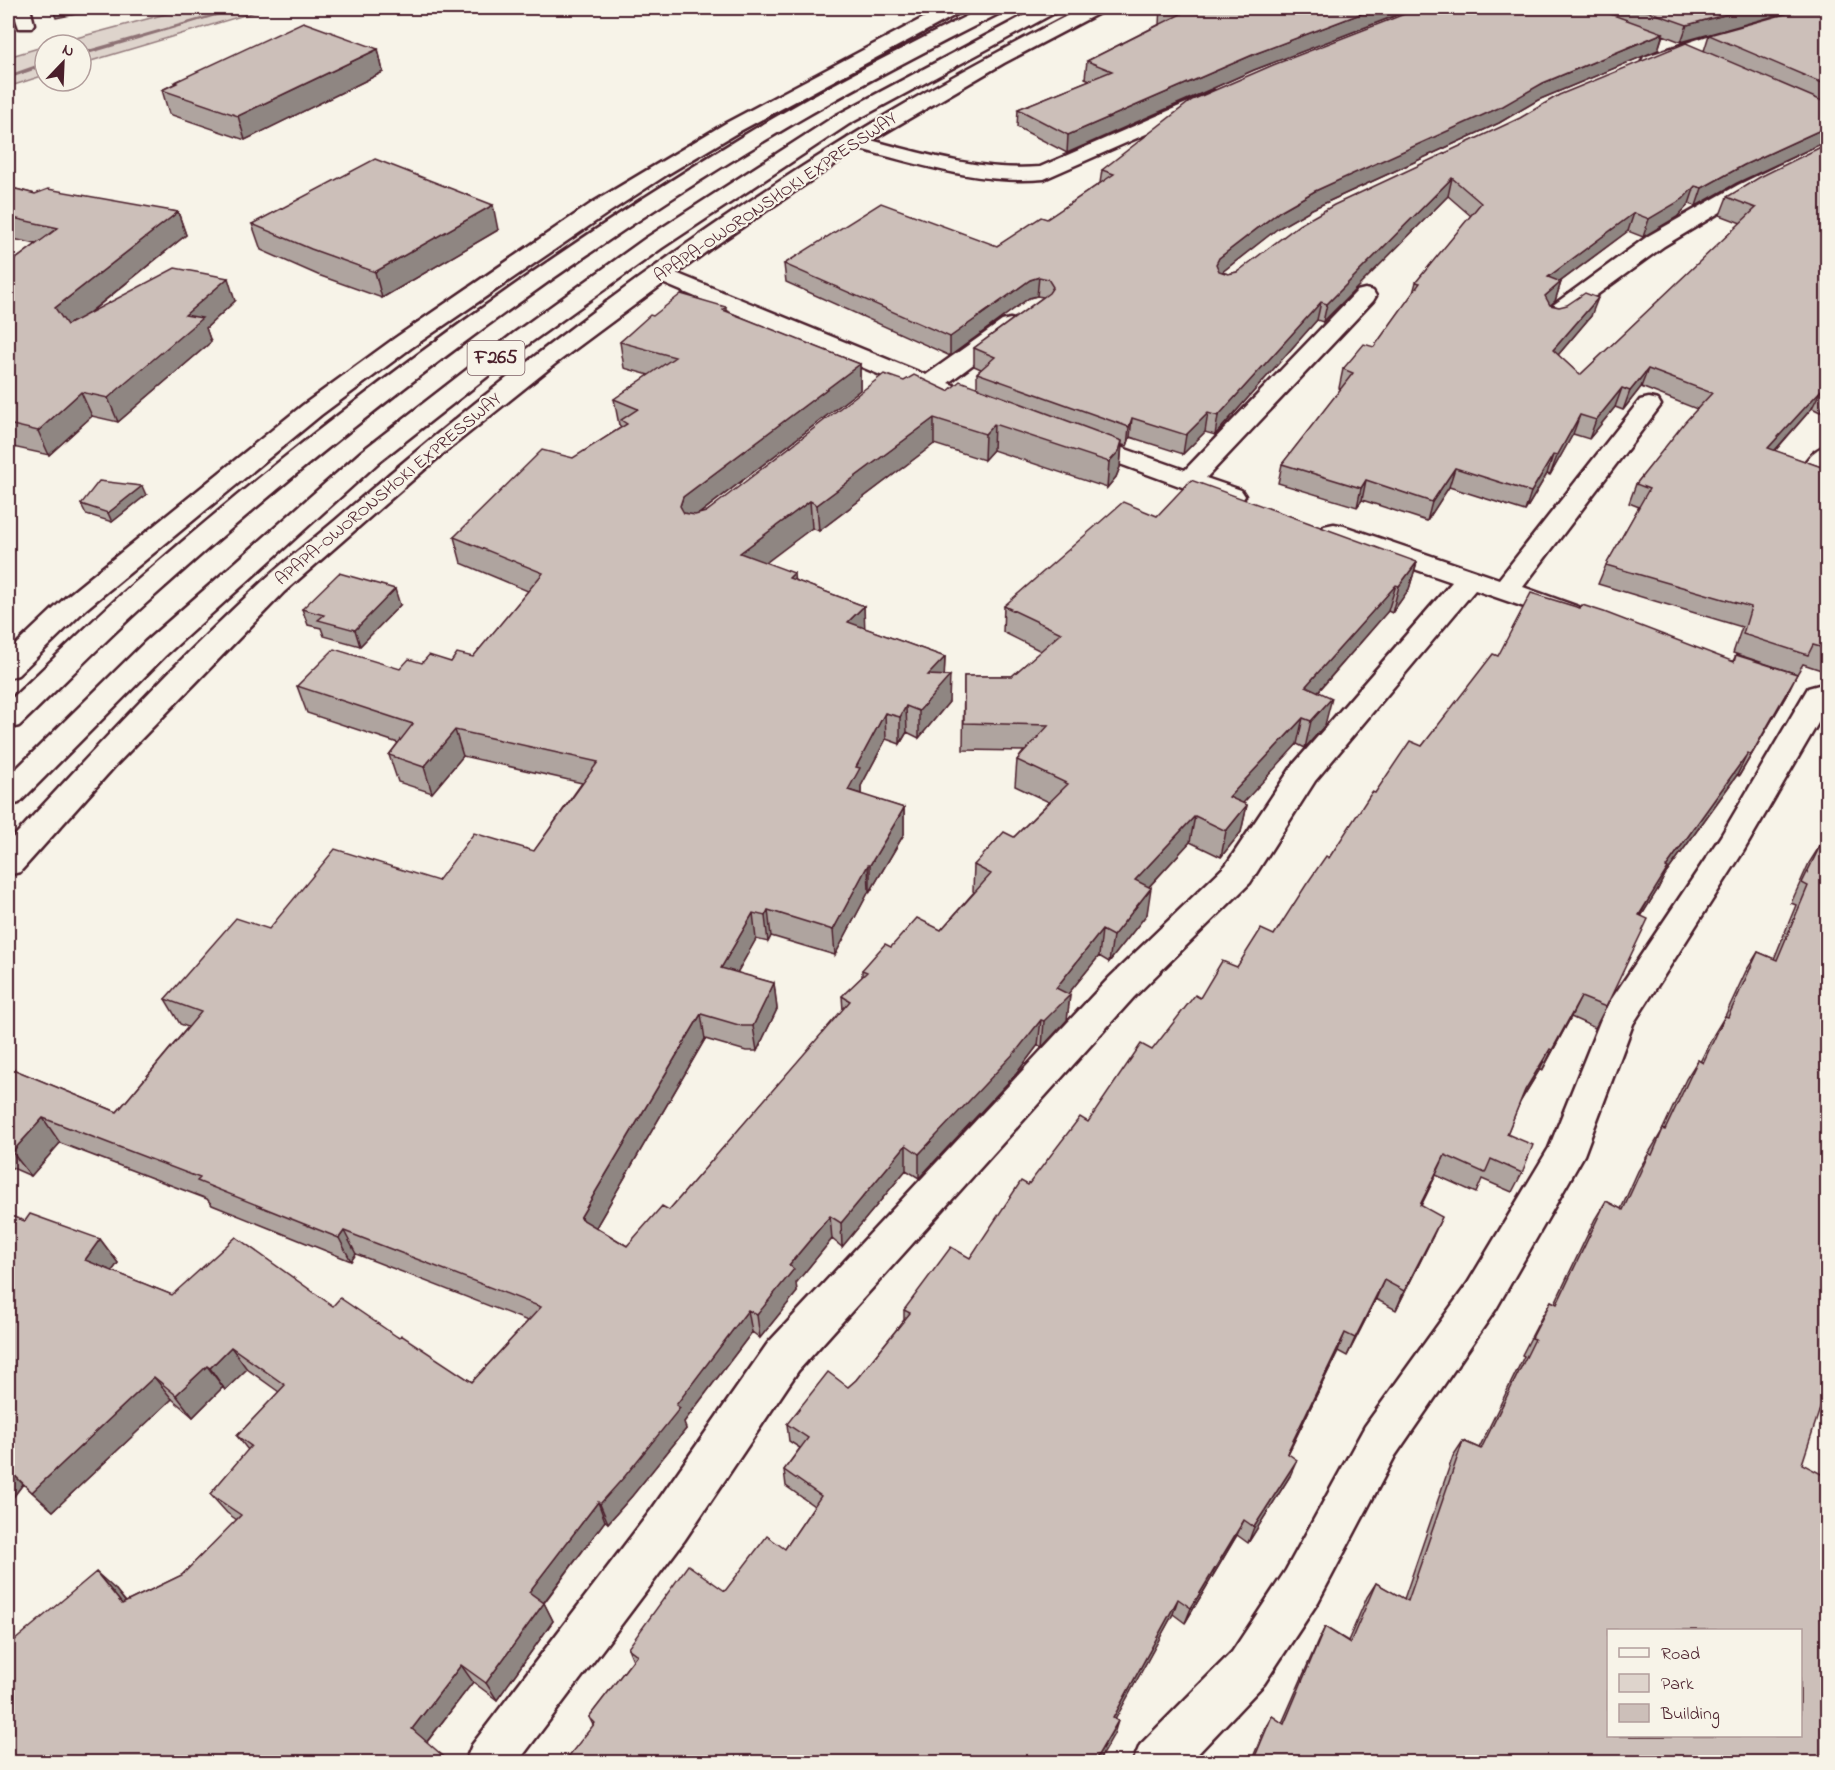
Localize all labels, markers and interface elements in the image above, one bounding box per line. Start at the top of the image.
north arrow [33,33,93,93]
text: N [58,38,78,64]
street label: APAPA-OWORONSHOKI EXPRESSWAY [649,106,903,289]
road number: F265 [468,341,524,375]
street label: APAPA-OWORONSHOKI EXPRESSWAY [270,387,508,593]
legend [1607,1629,1802,1737]
text: Road [1661,1642,1700,1668]
text: Park [1661,1672,1694,1698]
text: Building [1660,1702,1720,1729]

